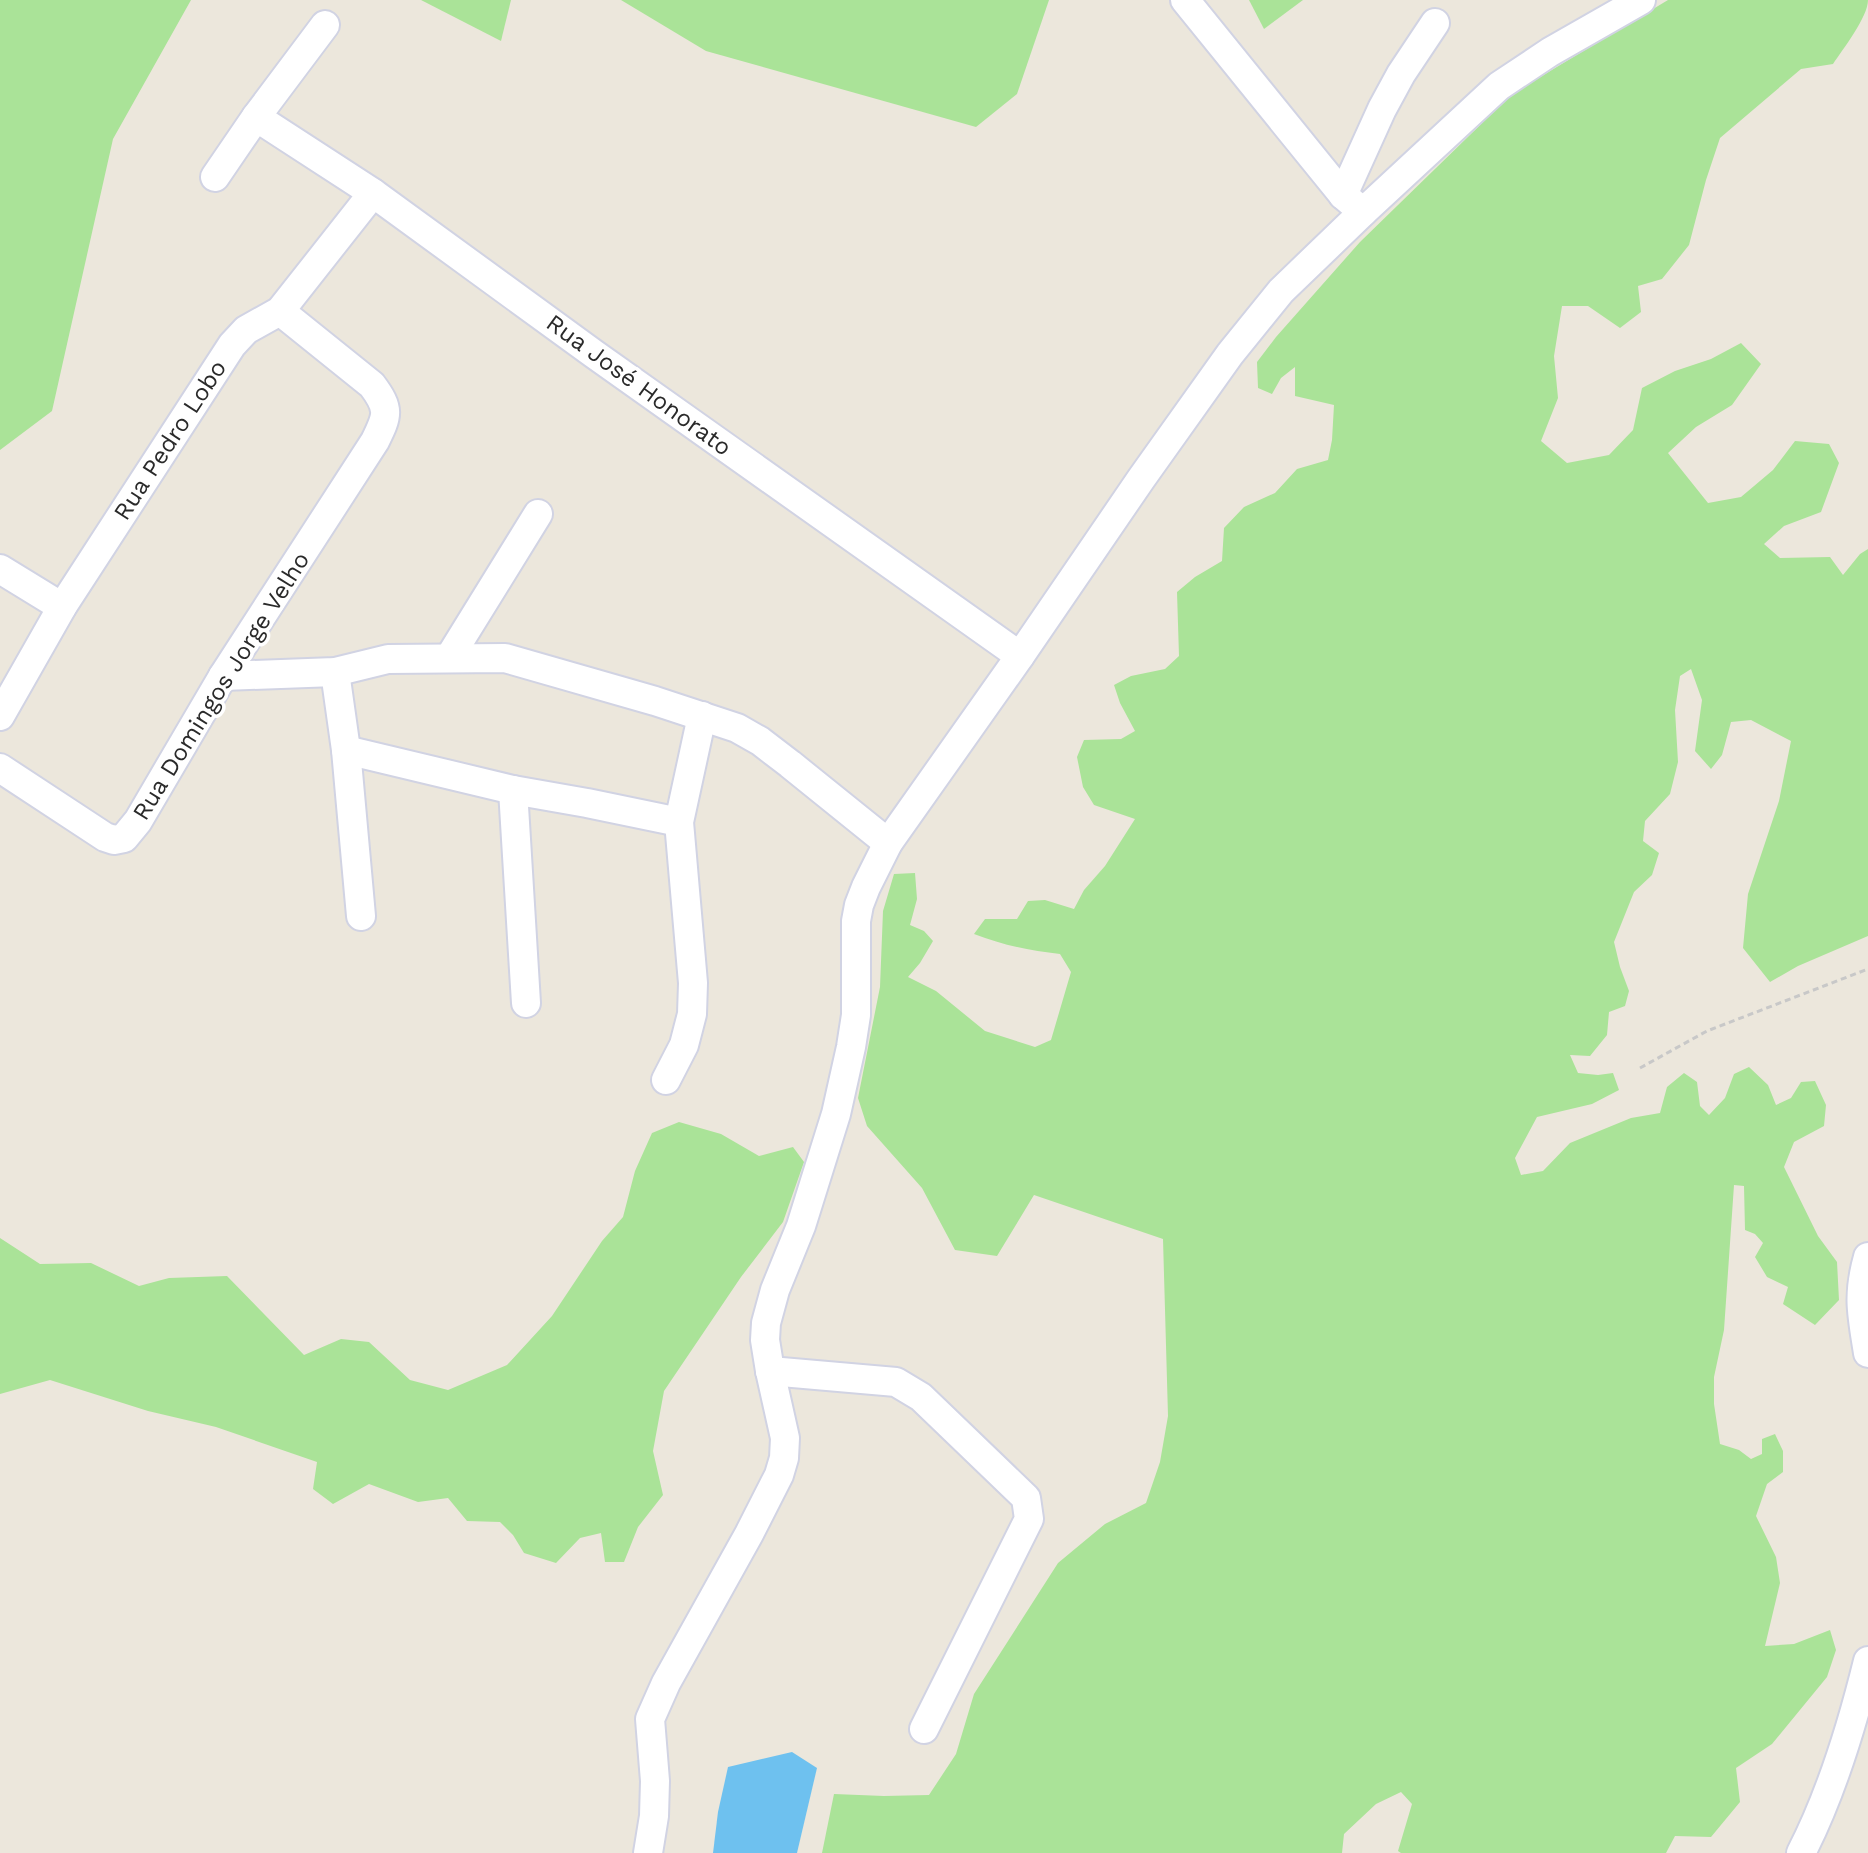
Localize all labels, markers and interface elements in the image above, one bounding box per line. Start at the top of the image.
street label: Rua José Honorato [541,309,737,461]
street label: Rua Pedro Lobo [108,355,232,525]
street label: Rua Domingos Jorge Velho [127,547,315,825]

